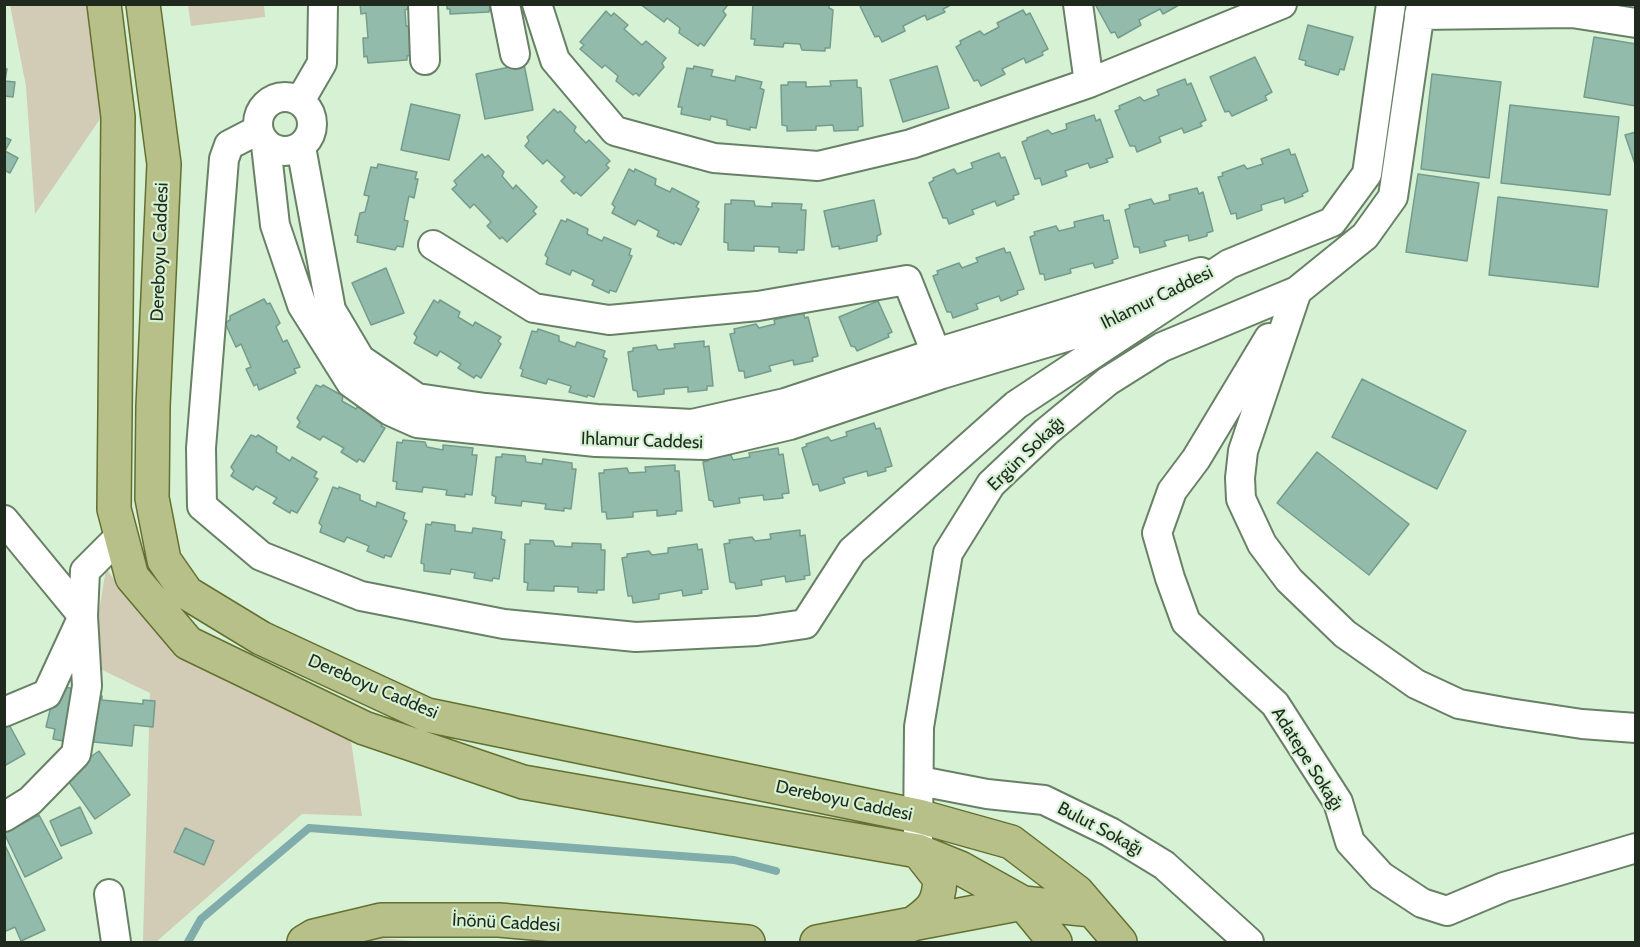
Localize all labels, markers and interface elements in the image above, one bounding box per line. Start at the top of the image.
street label: Dereboyu Caddesi [147,182,173,322]
street label: Ihlamur Caddesi [1097,262,1217,334]
street label: Ergün Sokağı [983,412,1069,496]
street label: Ihlamur Caddesi [581,428,703,454]
street label: Dereboyu Caddesi [305,650,441,724]
street label: Adatepe Sokağı [1267,703,1347,815]
street label: Dereboyu Caddesi [774,776,914,826]
street label: Bulut Sokağı [1054,797,1146,861]
street label: İnönü Caddesi [451,909,561,937]

